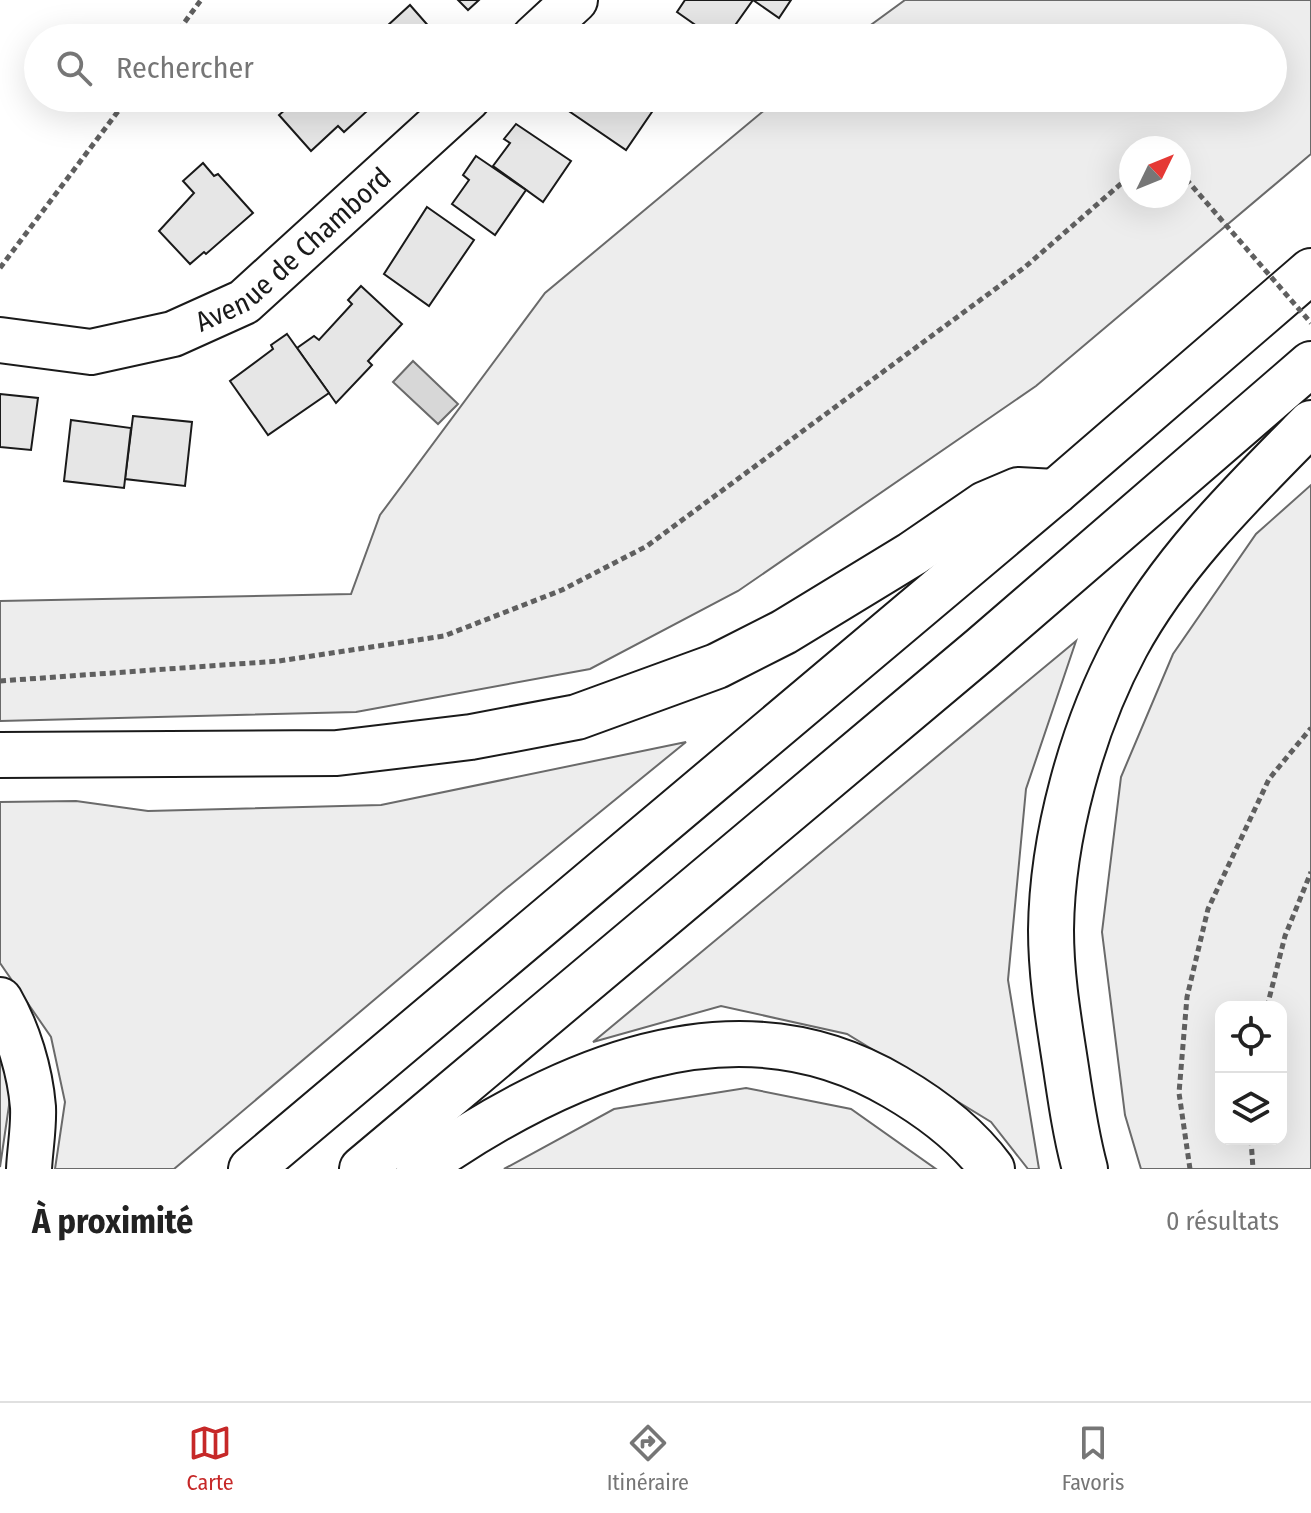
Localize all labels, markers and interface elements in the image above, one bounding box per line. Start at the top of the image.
search box [24,24,1287,112]
icon: search [52,46,96,90]
text: Rechercher [116,50,254,86]
north arrow [1119,136,1191,208]
street label: Avenue de Chambord [190,160,397,338]
map controls [1215,1001,1287,1145]
button: locate [1215,1001,1287,1073]
button: layers [1215,1073,1287,1145]
text: À proximité [32,1201,193,1242]
text: 0 résultats [1166,1206,1279,1237]
tab: Carte [186,1421,234,1496]
tab: Itinéraire [607,1421,689,1496]
tab: Favoris [1062,1421,1124,1496]

